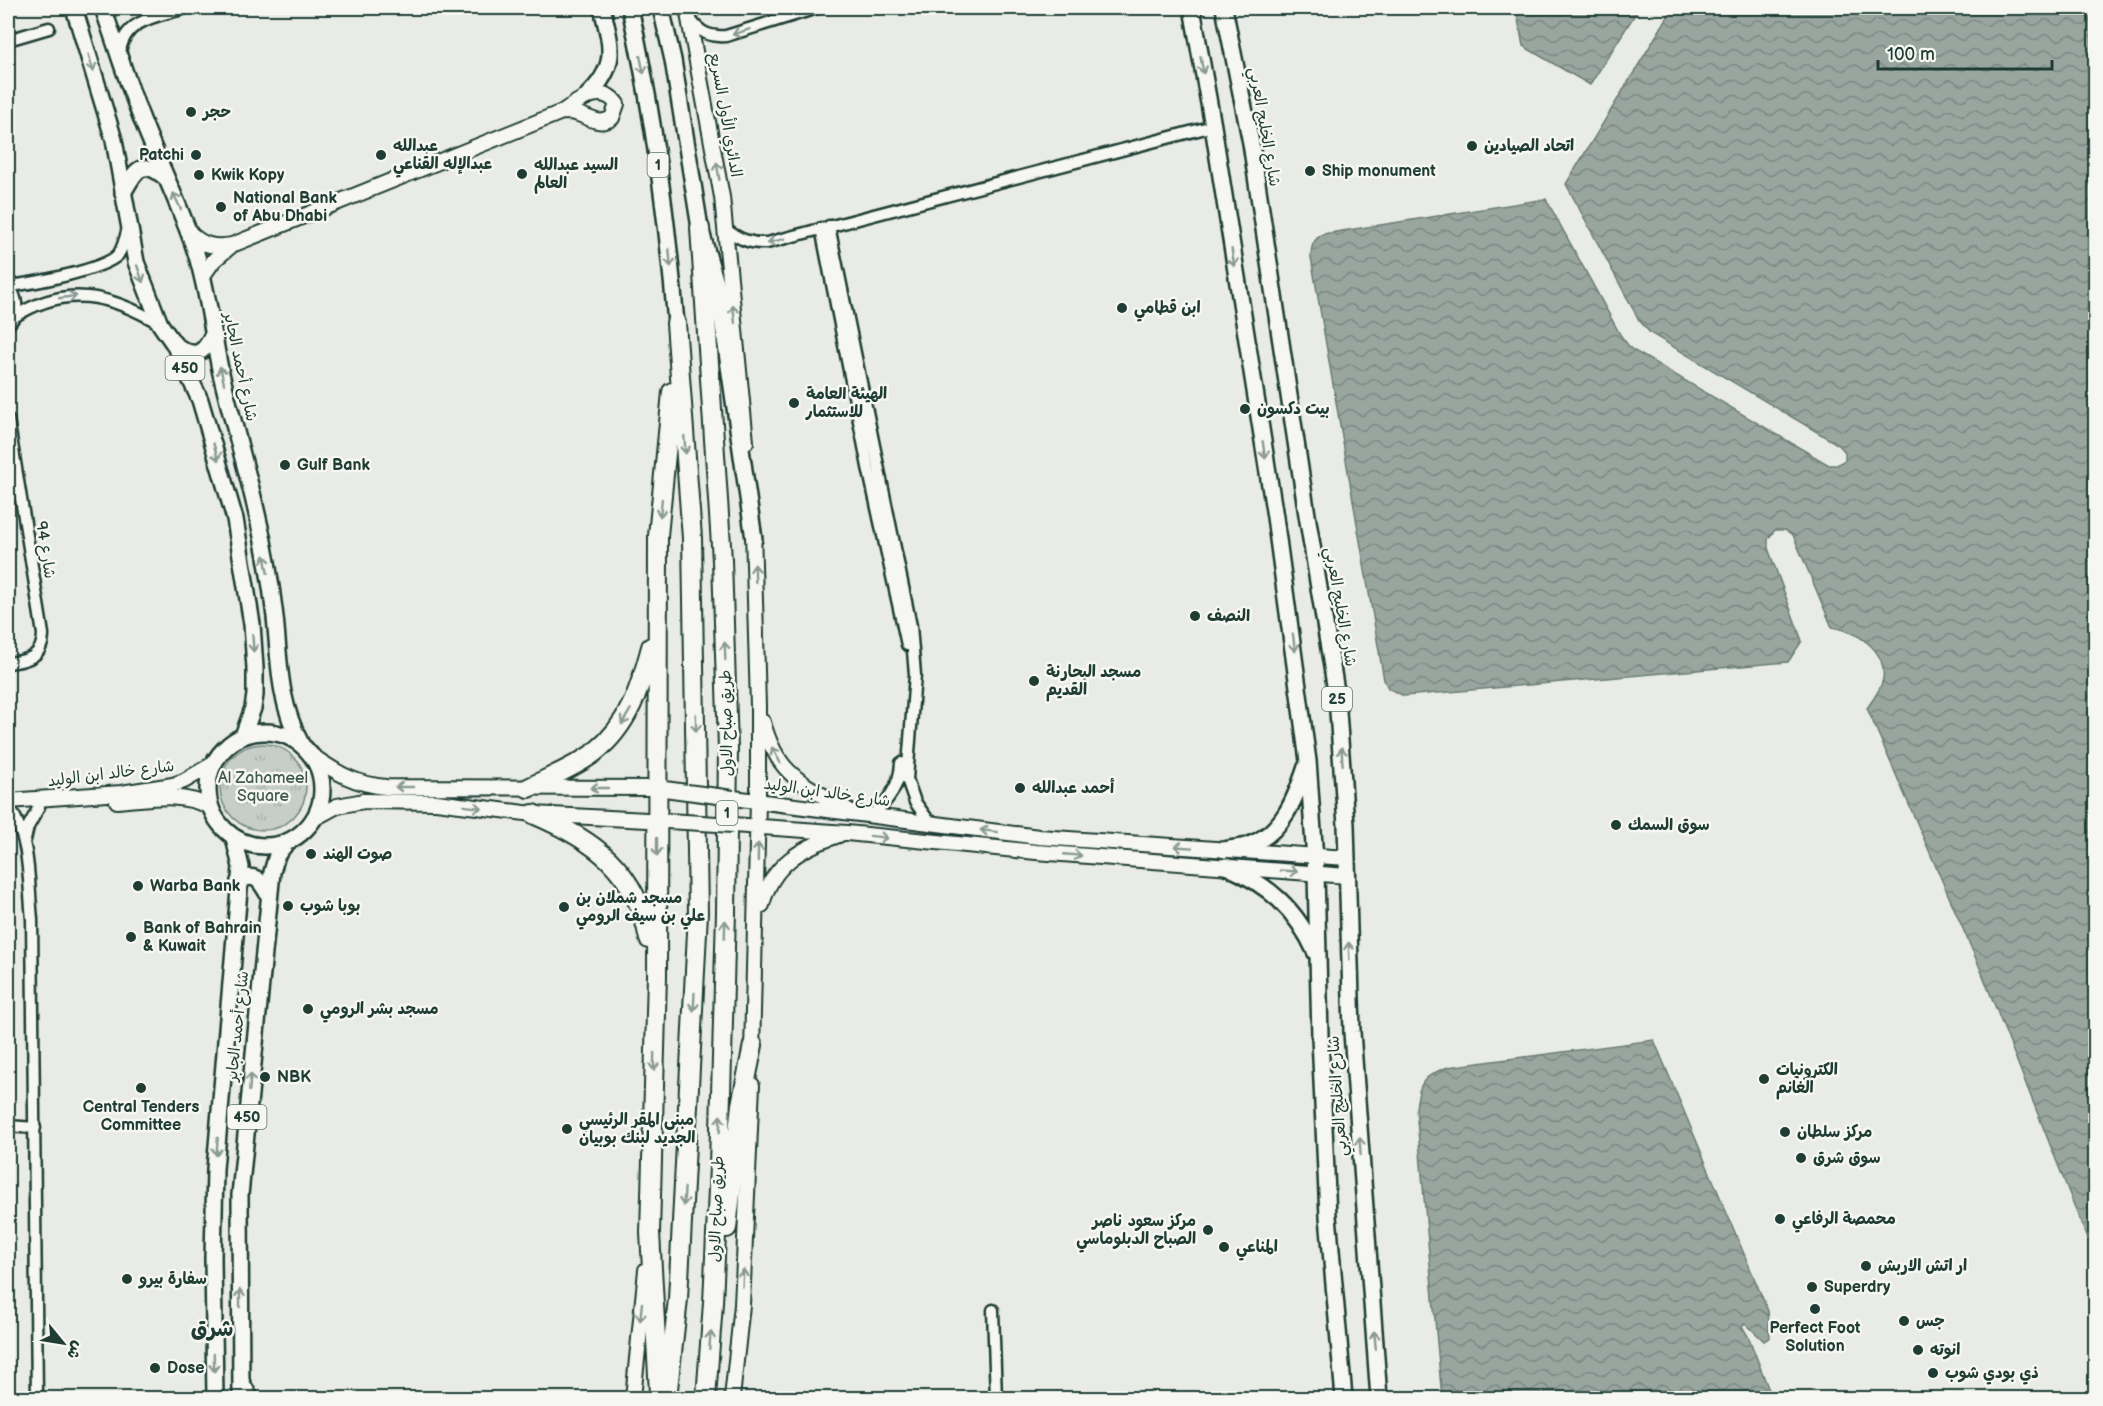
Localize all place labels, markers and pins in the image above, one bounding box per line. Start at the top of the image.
place label: حجر [201,103,231,122]
marker: حجر [184,105,198,119]
place label: عبدالله عبدالإله القناعي [393,137,492,178]
place label: اتحاد الصيادين [1484,137,1574,156]
marker: اتحاد الصيادين [1465,139,1479,153]
place label: Patchi [139,146,184,165]
marker: Patchi [189,148,203,162]
marker: عبدالله عبدالإله القناعي [374,148,388,162]
place label: السيد عبدالله العالم [534,156,618,194]
place label: Ship monument [1322,162,1436,181]
marker: Ship monument [1303,164,1317,178]
place label: Kwik Kopy [211,166,285,185]
marker: السيد عبدالله العالم [515,167,529,181]
marker: Kwik Kopy [192,168,206,182]
place label: National Bank of Abu Dhabi [233,189,337,226]
marker: National Bank of Abu Dhabi [214,200,228,214]
place label: ابن قطامي [1134,299,1200,322]
marker: ابن قطامي [1115,301,1129,315]
place label: الهيئة العامة للاستثمار [805,385,887,422]
marker: الهيئة العامة للاستثمار [787,396,801,410]
place label: بيت دكسون [1257,400,1330,419]
marker: بيت دكسون [1238,402,1252,416]
place label: Gulf Bank [297,456,370,475]
marker: Gulf Bank [278,458,292,472]
place label: النصف [1207,607,1250,626]
marker: النصف [1188,609,1202,623]
place label: مسجد البحارنة القديم [1046,663,1141,702]
marker: مسجد البحارنة القديم [1027,674,1041,688]
place label: أحمد عبدالله [1032,777,1115,798]
marker: أحمد عبدالله [1013,781,1027,795]
place label: سوق السمك [1628,816,1710,835]
marker: سوق السمك [1609,818,1623,832]
place label: صوت الهند [323,845,393,864]
marker: صوت الهند [304,847,318,861]
place label: Warba Bank [150,877,241,896]
marker: Warba Bank [131,879,145,893]
place label: مسجد شملان بن علي بن سيف الرومي [576,889,706,930]
place label: بوبا شوب [300,897,360,916]
marker: بوبا شوب [281,899,295,913]
marker: مسجد شملان بن علي بن سيف الرومي [557,900,571,914]
place label: Bank of Bahrain & Kuwait [143,919,262,956]
marker: Bank of Bahrain & Kuwait [124,930,138,944]
place label: مسجد بشر الرومي [320,1000,438,1023]
marker: مسجد بشر الرومي [301,1002,315,1016]
place label: الكترونيات الغانم [1776,1061,1838,1100]
place label: NBK [277,1068,311,1087]
marker: NBK [258,1070,272,1084]
marker: الكترونيات الغانم [1757,1072,1771,1086]
marker: Central Tenders Committee [134,1081,148,1095]
place label: Central Tenders Committee [83,1098,199,1135]
place label: مبنى المقر الرئيسي الجديد لبنك بوبيان [579,1111,695,1148]
marker: مبنى المقر الرئيسي الجديد لبنك بوبيان [560,1122,574,1136]
place label: مركز سلطان [1797,1123,1872,1142]
marker: مركز سلطان [1778,1125,1792,1139]
place label: سوق شرق [1813,1149,1881,1168]
marker: سوق شرق [1794,1151,1808,1165]
place label: محمصة الرفاعي [1792,1210,1896,1233]
place label: مركز سعود ناصر الصباح الدبلوماسي [1076,1212,1196,1253]
marker: محمصة الرفاعي [1773,1212,1787,1226]
marker: مركز سعود ناصر الصباح الدبلوماسي [1201,1223,1215,1237]
place label: المناعي [1236,1238,1278,1261]
marker: المناعي [1217,1240,1231,1254]
place label: ار اتش الاربش [1878,1257,1967,1276]
marker: ار اتش الاربش [1859,1259,1873,1273]
place label: سفارة بيرو [138,1270,207,1289]
marker: سفارة بيرو [120,1272,134,1286]
place label: Superdry [1824,1278,1891,1297]
marker: Superdry [1805,1280,1819,1294]
marker: Perfect Foot Solution [1808,1302,1822,1316]
place label: جس [1916,1312,1945,1331]
marker: جس [1897,1314,1911,1328]
place label: Perfect Foot Solution [1770,1319,1861,1356]
place label: انوته [1930,1341,1960,1360]
marker: انوته [1911,1343,1925,1357]
place label: Dose [167,1359,204,1378]
marker: Dose [148,1361,162,1375]
place label: ذي بودي شوب [1945,1364,2039,1385]
marker: ذي بودي شوب [1926,1366,1940,1380]

